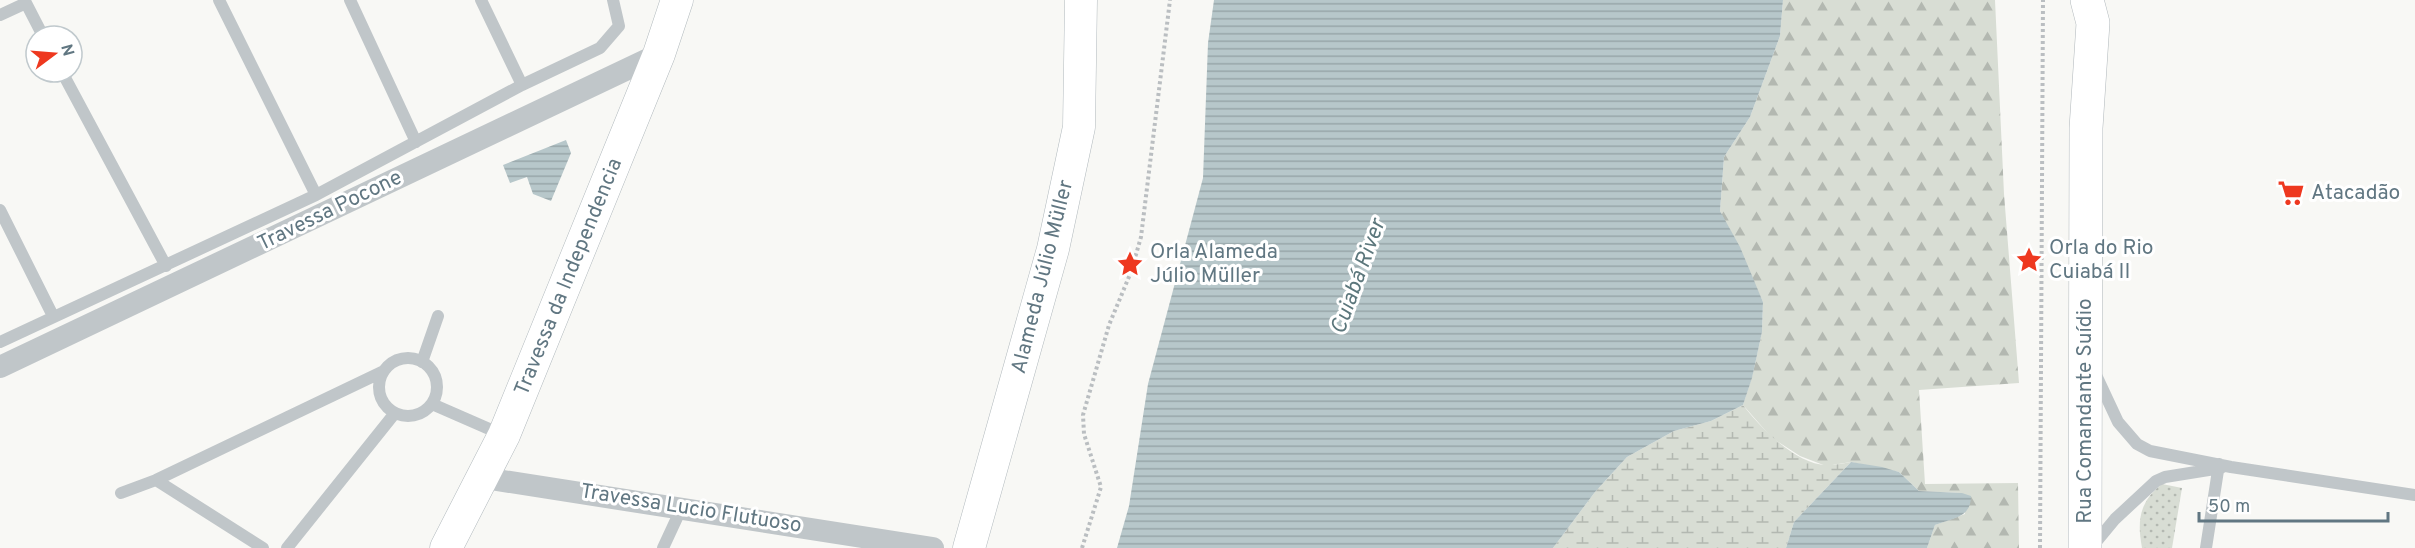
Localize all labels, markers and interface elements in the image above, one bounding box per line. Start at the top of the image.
north arrow [24,24,84,84]
text: N [55,42,78,59]
street label: Travessa da Independencia [509,154,629,400]
street label: Travessa Pocone [253,164,407,258]
street label: Alameda Júlio Müller [1006,177,1080,377]
supermarket icon: Atacadão [2276,178,2306,208]
place label: Atacadão [2311,180,2400,207]
water label: Cuiabá River [1326,214,1393,338]
place label: Orla do Rio Cuiabá II [2049,235,2153,286]
place label: Orla Alameda Júlio Müller [1150,239,1278,290]
place icon: Orla do Rio Cuiabá II [2014,245,2044,275]
place icon: Orla Alameda Júlio Müller [1115,249,1145,279]
street label: Rua Comandante Suídio [2072,298,2099,524]
street label: Travessa Lucio Flutuoso [579,478,803,540]
scale bar [2199,485,2388,523]
text: 50 m [2208,496,2250,519]

